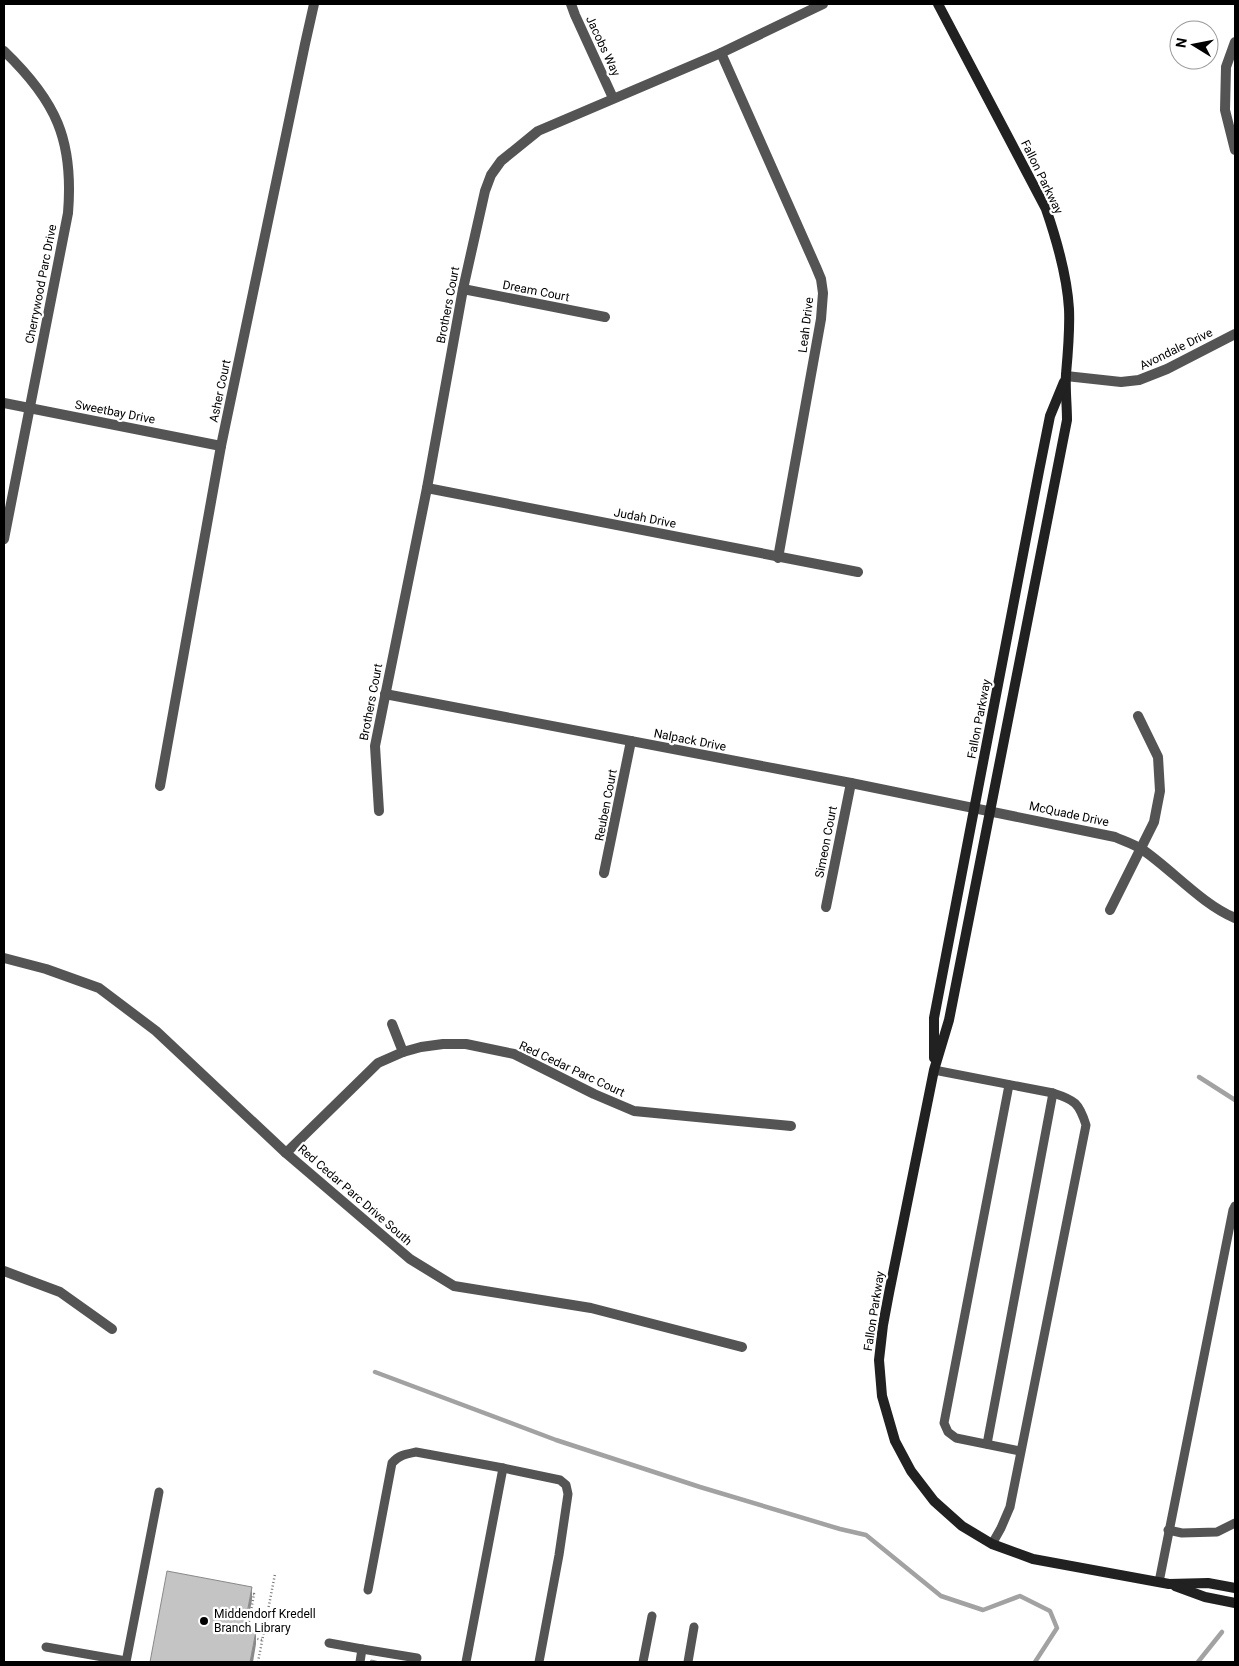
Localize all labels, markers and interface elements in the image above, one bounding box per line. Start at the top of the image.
street label: Jacobs Way [583,14,623,79]
north arrow [1169,20,1219,70]
text: N [1172,36,1190,49]
street label: Fallon Parkway [1018,138,1066,217]
street label: Cherrywood Parc Drive [23,223,59,345]
street label: Brothers Court [434,265,462,345]
street label: Dream Court [501,278,571,304]
street label: Leah Drive [796,296,816,354]
street label: Avondale Drive [1137,325,1215,373]
street label: Asher Court [207,358,233,424]
street label: Sweetbay Drive [74,397,156,427]
street label: Judah Drive [613,505,677,531]
street label: Brothers Court [357,662,385,742]
street label: Fallon Parkway [964,678,994,760]
street label: Nalpack Drive [653,726,727,754]
street label: Reuben Court [592,768,620,842]
street label: McQuade Drive [1028,799,1110,829]
street label: Simeon Court [812,805,840,879]
street label: Red Cedar Parc Court [517,1038,627,1100]
street label: Red Cedar Parc Drive South [295,1142,415,1248]
street label: Fallon Parkway [861,1270,887,1352]
place label: Middendorf Kredell Branch Library [214,1607,316,1635]
marker: Middendorf Kredell Branch Library [198,1615,210,1627]

